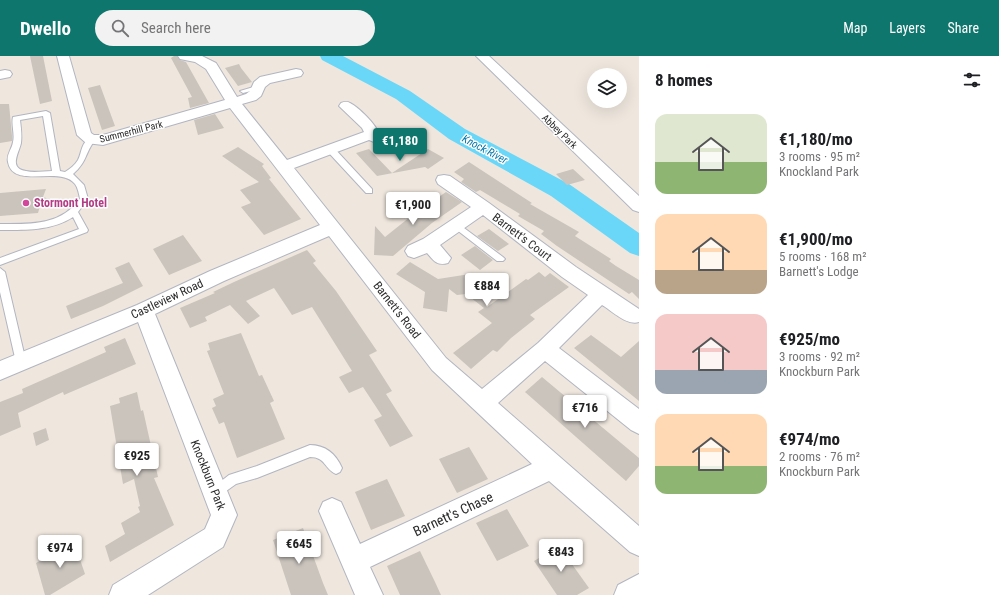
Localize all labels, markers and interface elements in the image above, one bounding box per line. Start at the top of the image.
search box [95,10,375,46]
text: Dwello [20,17,71,40]
icon: search [109,17,131,39]
text: Search here [141,19,211,37]
text: Map [843,20,867,36]
text: Layers [889,20,926,36]
text: Share [948,20,979,36]
map controls [587,68,627,108]
button: layers [587,68,627,108]
icon: filters [961,69,983,91]
text: 8 homes [655,70,713,90]
street label: Abbey Park [540,112,580,151]
street label: Summerhill Park [98,118,164,145]
pin: €1,180 [367,128,433,162]
text: €1,180/mo [779,129,853,149]
icon: home [687,130,735,178]
water label: Knock River [460,132,510,167]
text: €1,180 [382,133,418,148]
text: 3 rooms · 95 m² [779,149,860,164]
text: Knockland Park [779,164,859,179]
pin: €1,900 [380,192,446,226]
place label: Stormont Hotel [34,196,107,210]
text: €1,900 [395,197,431,212]
marker: Stormont Hotel [21,198,31,208]
street label: Barnett's Court [490,210,555,264]
text: €1,900/mo [779,229,853,249]
icon: home [687,230,735,278]
text: 5 rooms · 168 m² [779,249,866,264]
text: Barnett's Lodge [779,264,859,279]
pin: €884 [463,273,511,307]
street label: Castleview Road [129,276,205,322]
text: €884 [474,278,500,293]
street label: Barnett's Road [370,279,424,341]
text: €925/mo [779,329,840,349]
icon: home [687,330,735,378]
text: 3 rooms · 92 m² [779,349,860,364]
text: Knockburn Park [779,364,860,379]
pin: €716 [561,395,609,429]
text: €716 [572,400,598,415]
text: €974/mo [779,429,840,449]
icon: home [687,430,735,478]
street label: Knockburn Park [188,438,229,513]
pin: €925 [113,443,161,477]
text: €925 [124,448,150,463]
text: 2 rooms · 76 m² [779,449,860,464]
text: Knockburn Park [779,464,860,479]
street label: Barnett's Chase [411,488,496,539]
pin: €645 [275,531,323,565]
pin: €974 [36,535,84,569]
text: €645 [286,536,312,551]
pin: €843 [537,539,585,573]
text: €974 [47,540,73,555]
text: €843 [548,544,574,559]

